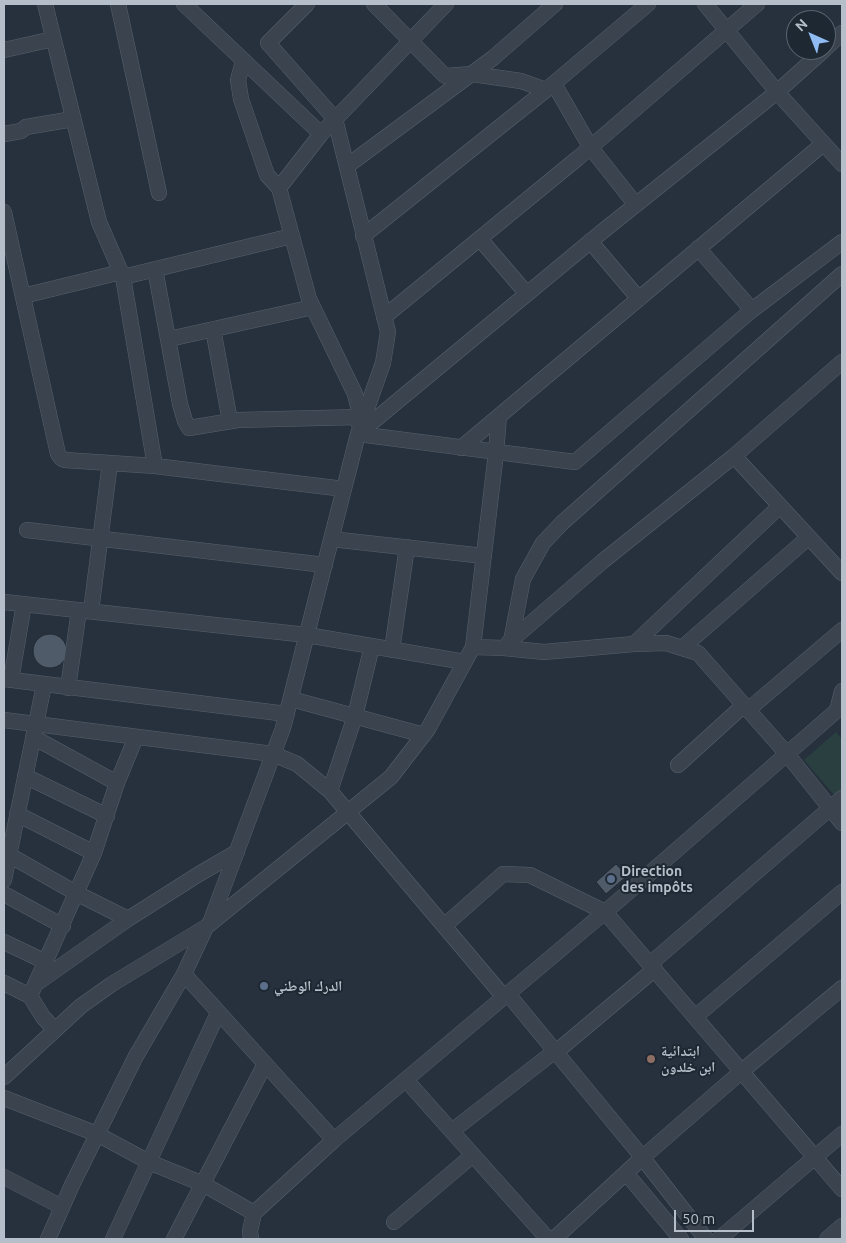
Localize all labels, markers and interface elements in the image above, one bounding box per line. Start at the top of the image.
north arrow [786,10,836,60]
text: N [792,16,811,34]
place label: Direction des impôts [621,863,693,896]
marker: Direction des impôts [605,873,617,885]
place label: الدرك الوطني [274,978,342,994]
marker: الدرك الوطني [258,980,270,992]
place label: ابتدائية ابن خلدون [661,1043,715,1076]
marker: ابتدائية ابن خلدون [645,1053,657,1065]
scale bar [676,1200,756,1232]
text: 50 m [682,1210,715,1227]

